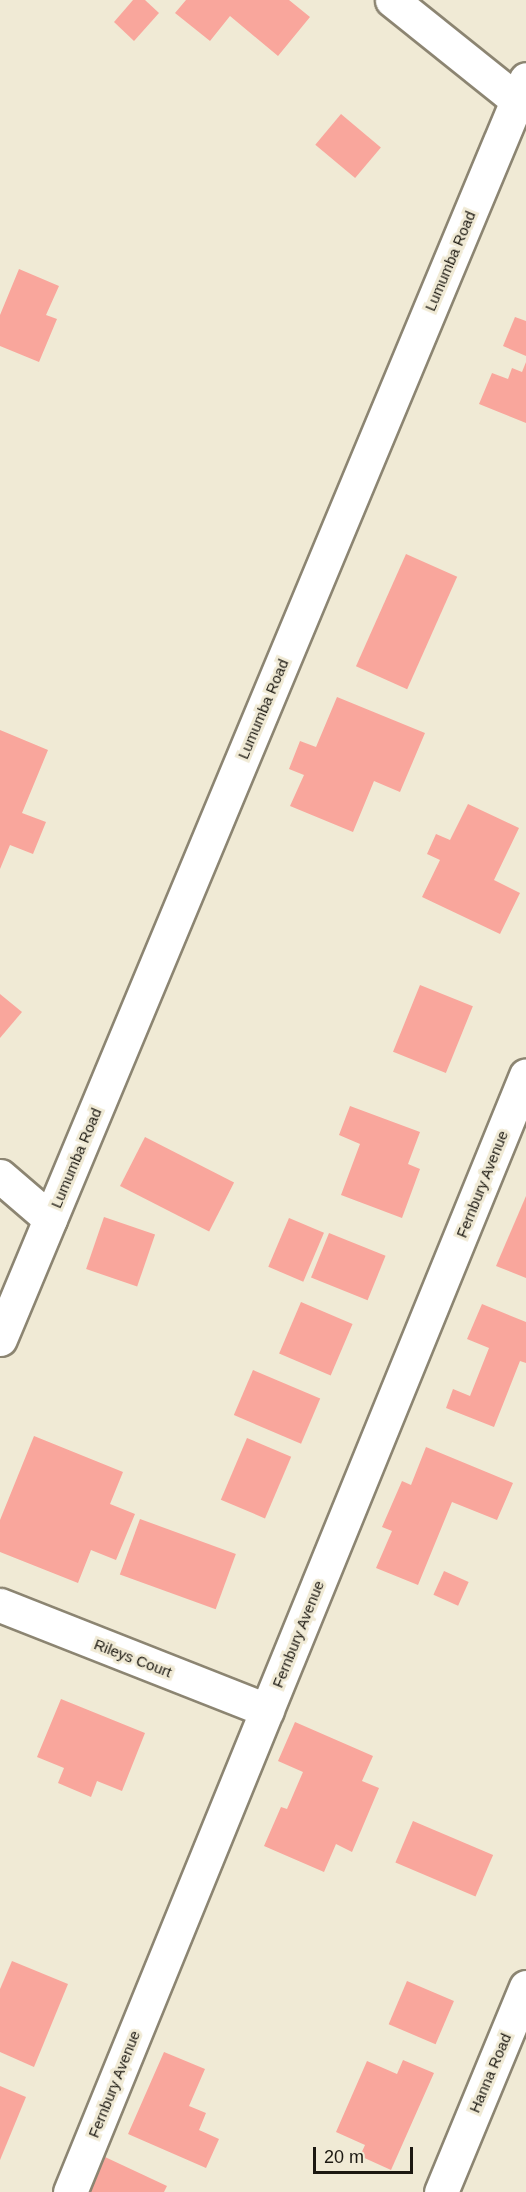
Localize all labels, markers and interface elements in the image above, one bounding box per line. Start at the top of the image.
street label: Lumumba Road [421,208,479,314]
street label: Lumumba Road [234,656,292,762]
street label: Lumumba Road [47,1105,105,1211]
street label: Fernbury Avenue [452,1127,512,1241]
street label: Fernbury Avenue [268,1577,328,1691]
street label: Rileys Court [92,1635,174,1681]
street label: Fernbury Avenue [84,2027,144,2141]
street label: Hanna Road [465,2031,515,2115]
scale bar [316,2135,416,2173]
text: 20 m [324,2147,364,2167]

